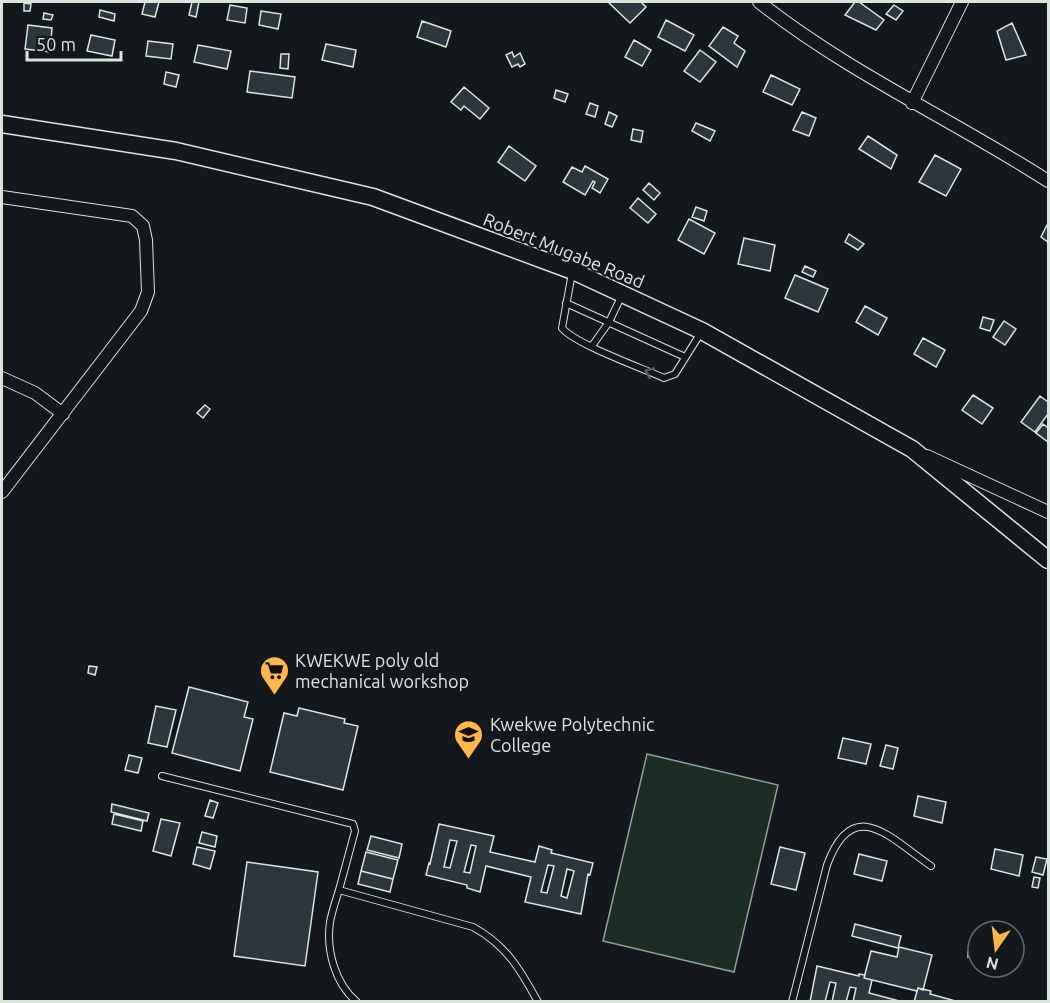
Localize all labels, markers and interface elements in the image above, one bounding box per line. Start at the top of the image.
scale bar [27,24,122,62]
text: 50 m [36,34,76,54]
street label: Robert Mugabe Road [481,209,647,291]
one-way arrow [644,367,655,379]
place label: KWEKWE poly old mechanical workshop [295,650,469,691]
supermarket icon: KWEKWE poly old mechanical workshop [258,654,290,696]
place label: Kwekwe Polytechnic College [490,714,654,755]
school or university icon: Kwekwe Polytechnic College [453,718,485,760]
north arrow [966,919,1026,979]
text: N [984,953,1000,974]

